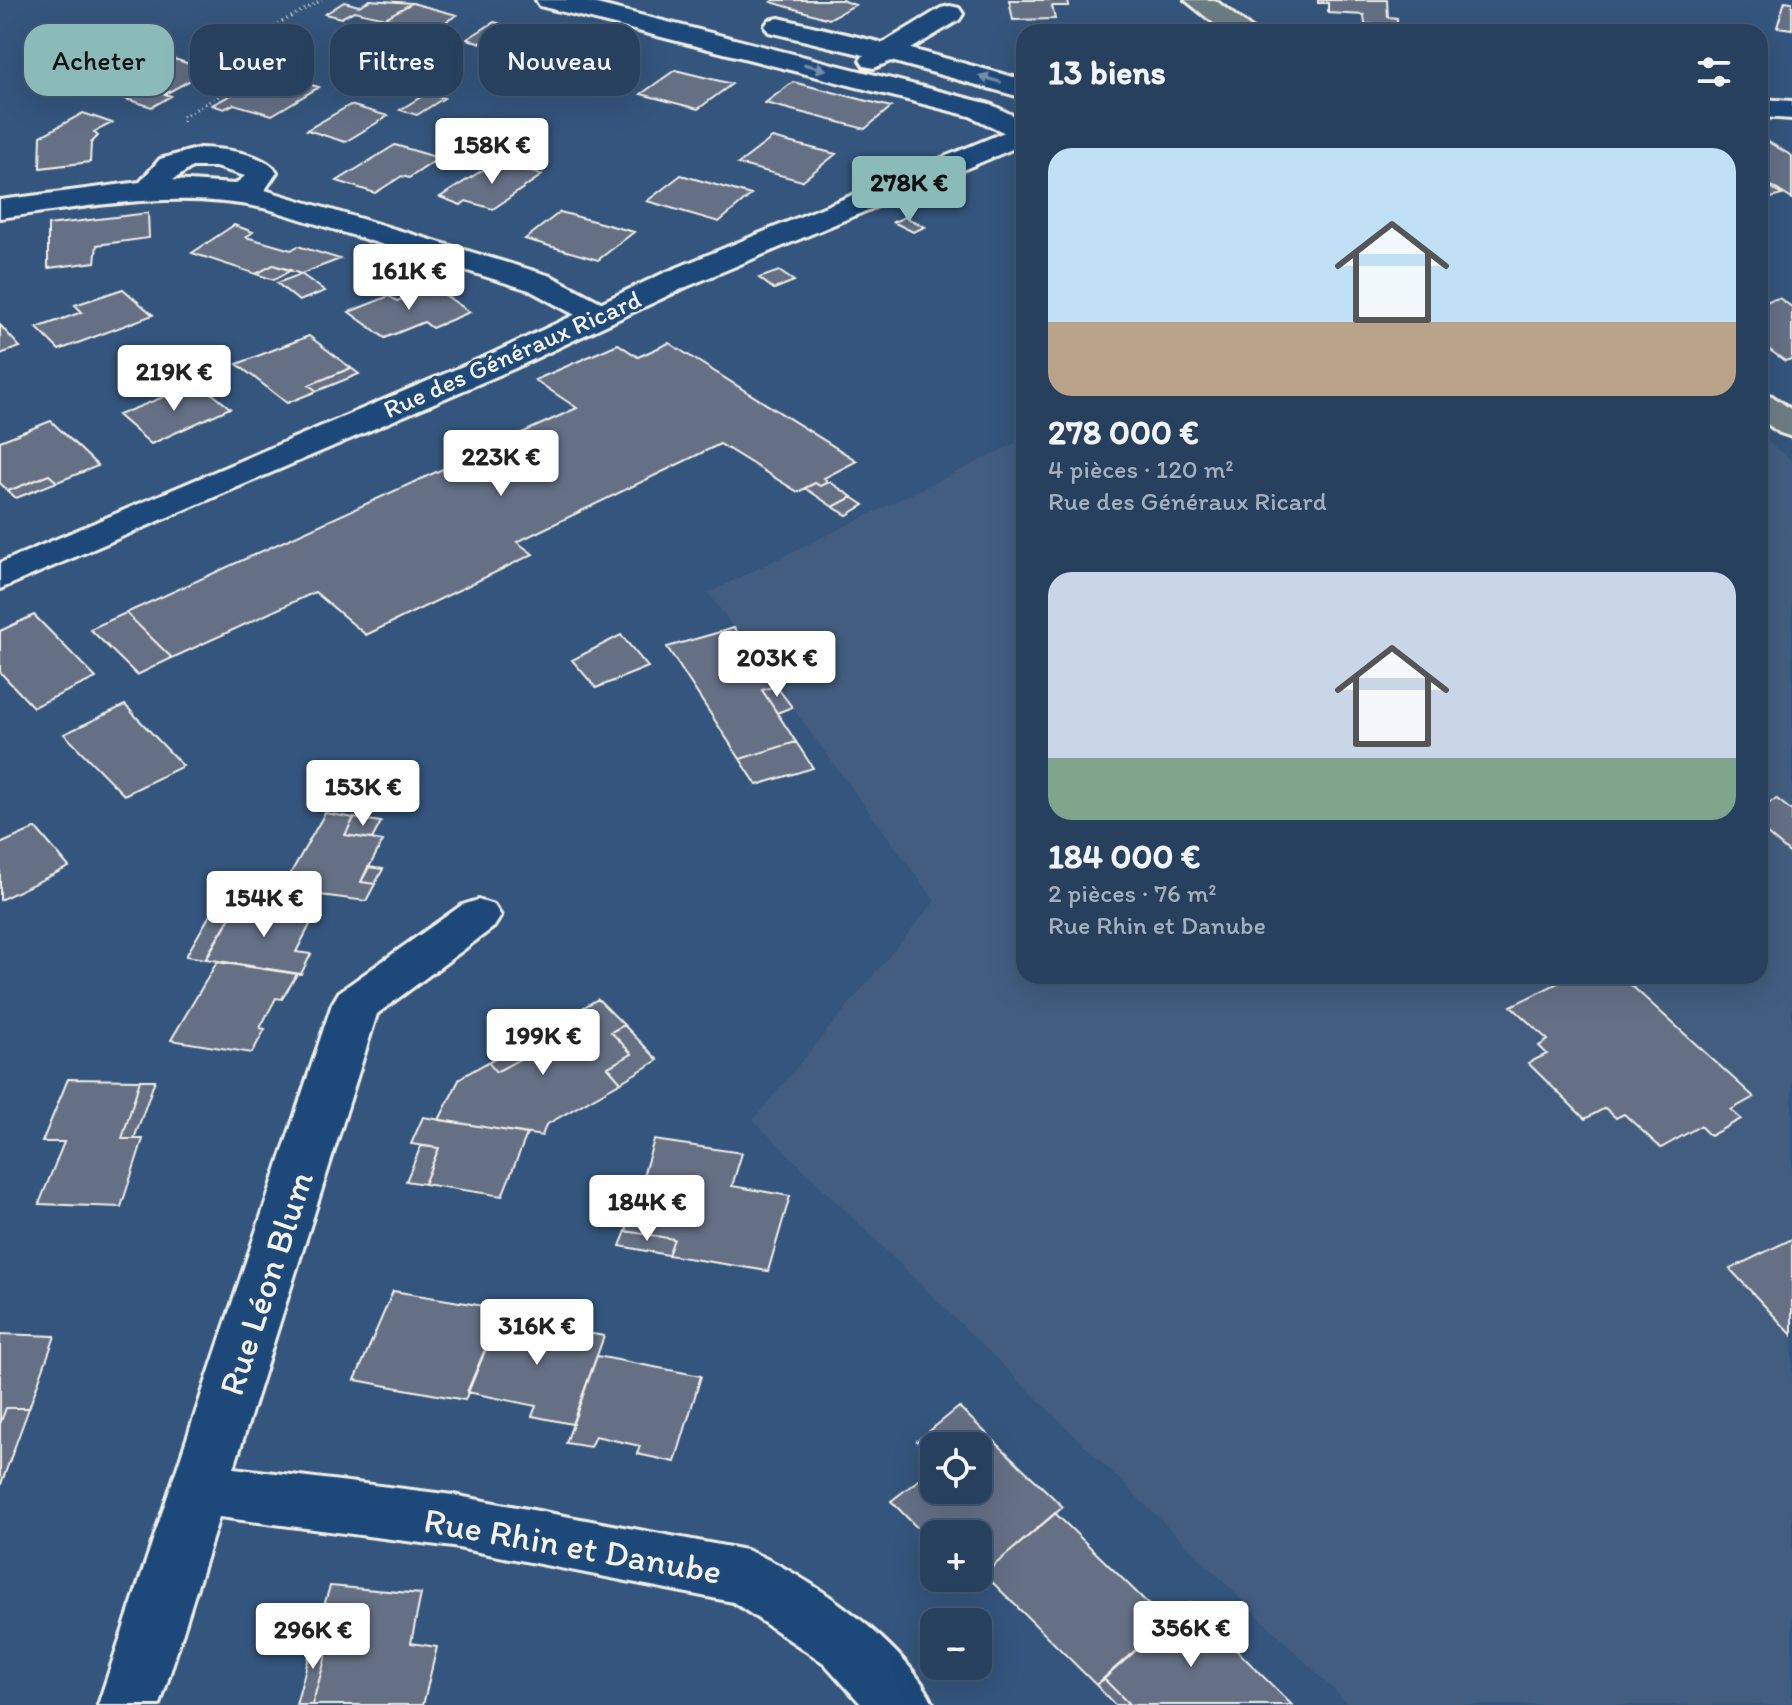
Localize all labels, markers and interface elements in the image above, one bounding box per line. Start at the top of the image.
chip: Acheter [24,24,174,96]
chip: Louer [190,24,314,96]
chip: Filtres [330,24,463,96]
chip: Nouveau [479,24,640,96]
icon: filters [1692,50,1736,94]
text: 13 biens [1048,52,1166,93]
one-way arrow [802,61,827,74]
one-way arrow [978,72,1002,85]
pin: 158K € [427,118,557,186]
text: 158K € [453,128,531,160]
pin: 278K € [844,156,974,224]
text: 278K € [870,166,948,198]
icon: home [1320,200,1464,344]
pin: 161K € [344,244,474,312]
text: 161K € [371,254,447,286]
street label: Rue des Généraux Ricard [378,283,646,425]
pin: 219K € [109,345,239,413]
text: 219K € [136,355,212,387]
text: 278 000 € [1048,412,1199,453]
pin: 223K € [436,430,566,498]
text: 223K € [462,440,540,472]
text: 4 pièces · 120 m² [1048,453,1234,485]
text: Rue des Généraux Ricard [1048,485,1327,517]
icon: home [1320,624,1464,768]
pin: 203K € [712,631,842,699]
text: 203K € [736,641,818,673]
pin: 153K € [298,760,428,828]
text: 153K € [324,770,402,802]
text: 184 000 € [1048,836,1200,877]
pin: 154K € [199,871,329,939]
text: 2 pièces · 76 m² [1048,877,1217,909]
text: 154K € [225,881,303,913]
text: Rue Rhin et Danube [1048,909,1266,941]
pin: 199K € [478,1009,608,1077]
text: 199K € [505,1019,581,1051]
street label: Rue Léon Blum [209,1166,322,1401]
pin: 184K € [582,1175,712,1243]
text: 184K € [607,1185,687,1217]
pin: 316K € [472,1299,602,1367]
text: 316K € [498,1309,576,1341]
map controls [920,1432,992,1680]
button: locate [920,1432,992,1504]
street label: Rue Rhin et Danube [421,1498,725,1593]
button: + [920,1520,992,1592]
pin: 356K € [1126,1601,1256,1669]
pin: 296K € [248,1603,378,1671]
button: − [920,1608,992,1680]
text: 356K € [1152,1611,1230,1643]
text: 296K € [274,1613,352,1645]

